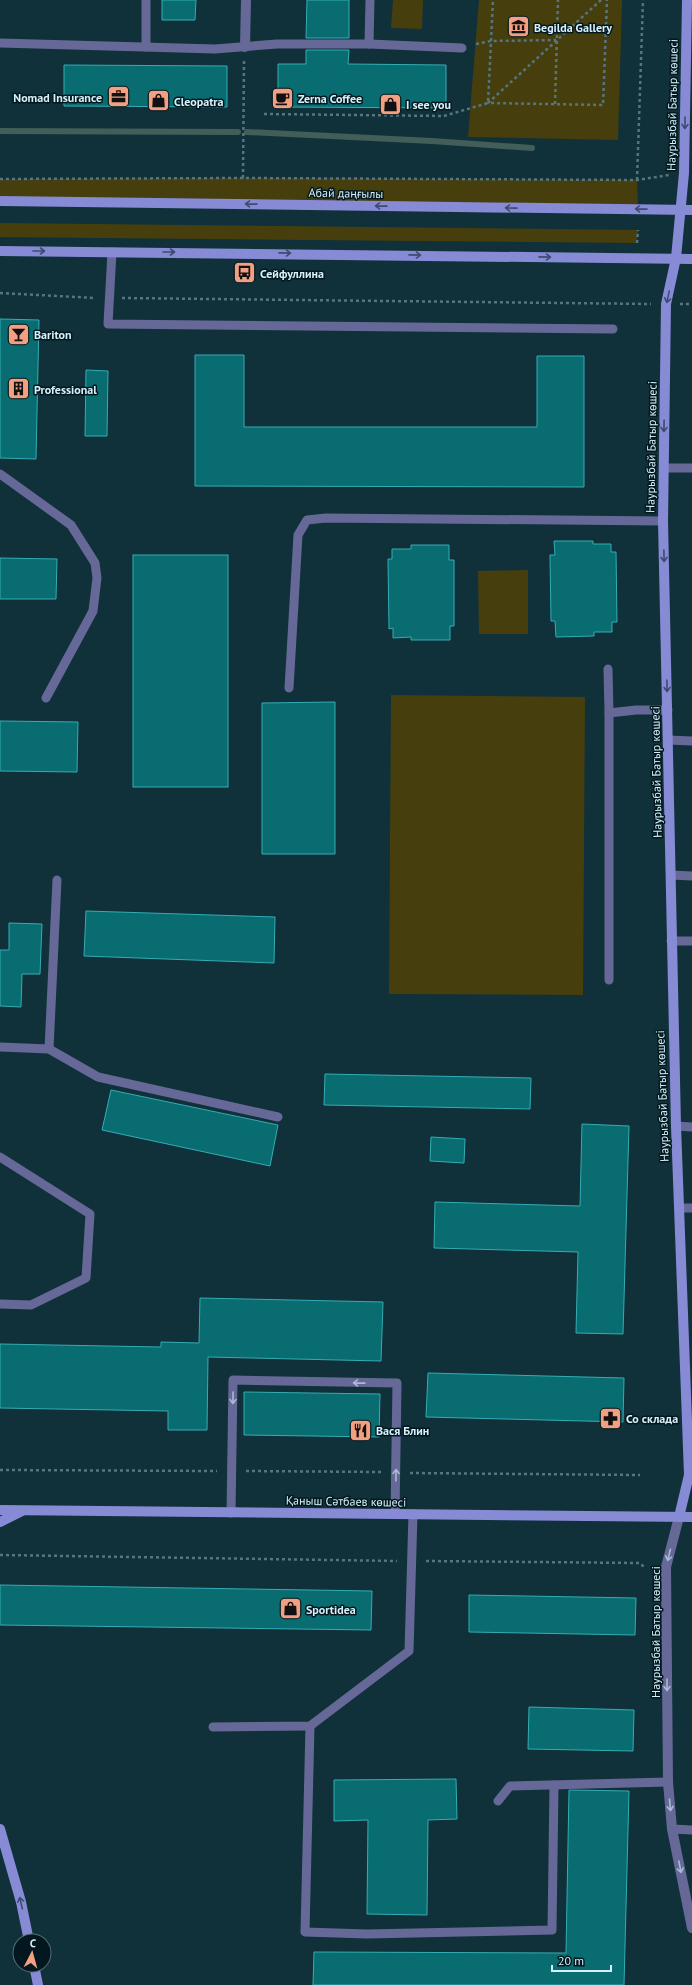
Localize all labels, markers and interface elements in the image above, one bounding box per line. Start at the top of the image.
museum icon: Begilda Gallery [505,14,531,40]
place label: Begilda Gallery [534,20,612,35]
street label: Наурызбай Батыр көшесі [663,39,681,171]
office icon: Nomad Insurance [105,84,131,110]
cafe icon: Zerna Coffee [269,85,295,111]
shop icon: Cleopatra [145,88,171,114]
place label: Nomad Insurance [13,90,102,105]
place label: Zerna Coffee [298,91,362,106]
shop icon: I see you [377,91,403,117]
place label: Cleopatra [174,94,224,109]
place label: I see you [406,97,451,112]
one-way arrow [681,116,689,129]
street label: Абай даңғылы [309,185,383,201]
one-way arrow [245,200,258,208]
one-way arrow [375,202,388,210]
one-way arrow [505,204,518,212]
one-way arrow [635,206,648,213]
one-way arrow [32,247,45,255]
one-way arrow [162,248,175,256]
one-way arrow [278,249,291,257]
one-way arrow [408,251,421,259]
one-way arrow [538,253,551,260]
bus stop icon: Сейфуллина [232,260,258,286]
place label: Сейфуллина [260,266,324,281]
one-way arrow [664,290,672,303]
bar icon: Bariton [5,321,31,347]
place label: Bariton [34,327,72,342]
building icon: Professional [6,376,32,402]
street label: Наурызбай Батыр көшесі [642,381,660,513]
place label: Professional [34,382,97,397]
one-way arrow [661,419,668,432]
one-way arrow [660,549,668,562]
one-way arrow [663,679,671,692]
street label: Наурызбай Батыр көшесі [647,706,665,838]
street label: Наурызбай Батыр көшесі [652,1030,672,1162]
one-way arrow [353,1379,366,1386]
one-way arrow [229,1391,237,1404]
pharmacy icon: Со склада [597,1405,623,1431]
place label: Со склада [626,1411,678,1426]
restaurant icon: Вася Блин [348,1417,374,1443]
place label: Вася Блин [376,1423,429,1438]
one-way arrow [392,1469,400,1482]
street label: Қаныш Сәтбаев көшесі [286,1492,406,1510]
one-way arrow [665,1548,673,1561]
street label: Наурызбай Батыр көшесі [648,1566,663,1698]
shop icon: Sportidea [278,1596,304,1622]
place label: Sportidea [306,1602,356,1617]
one-way arrow [663,1678,671,1691]
one-way arrow [666,1799,674,1812]
one-way arrow [676,1861,684,1874]
one-way arrow [16,1897,24,1910]
north arrow [12,1933,52,1973]
text: С [29,1936,37,1950]
scale bar [552,1947,611,1973]
text: 20 m [558,1953,584,1968]

